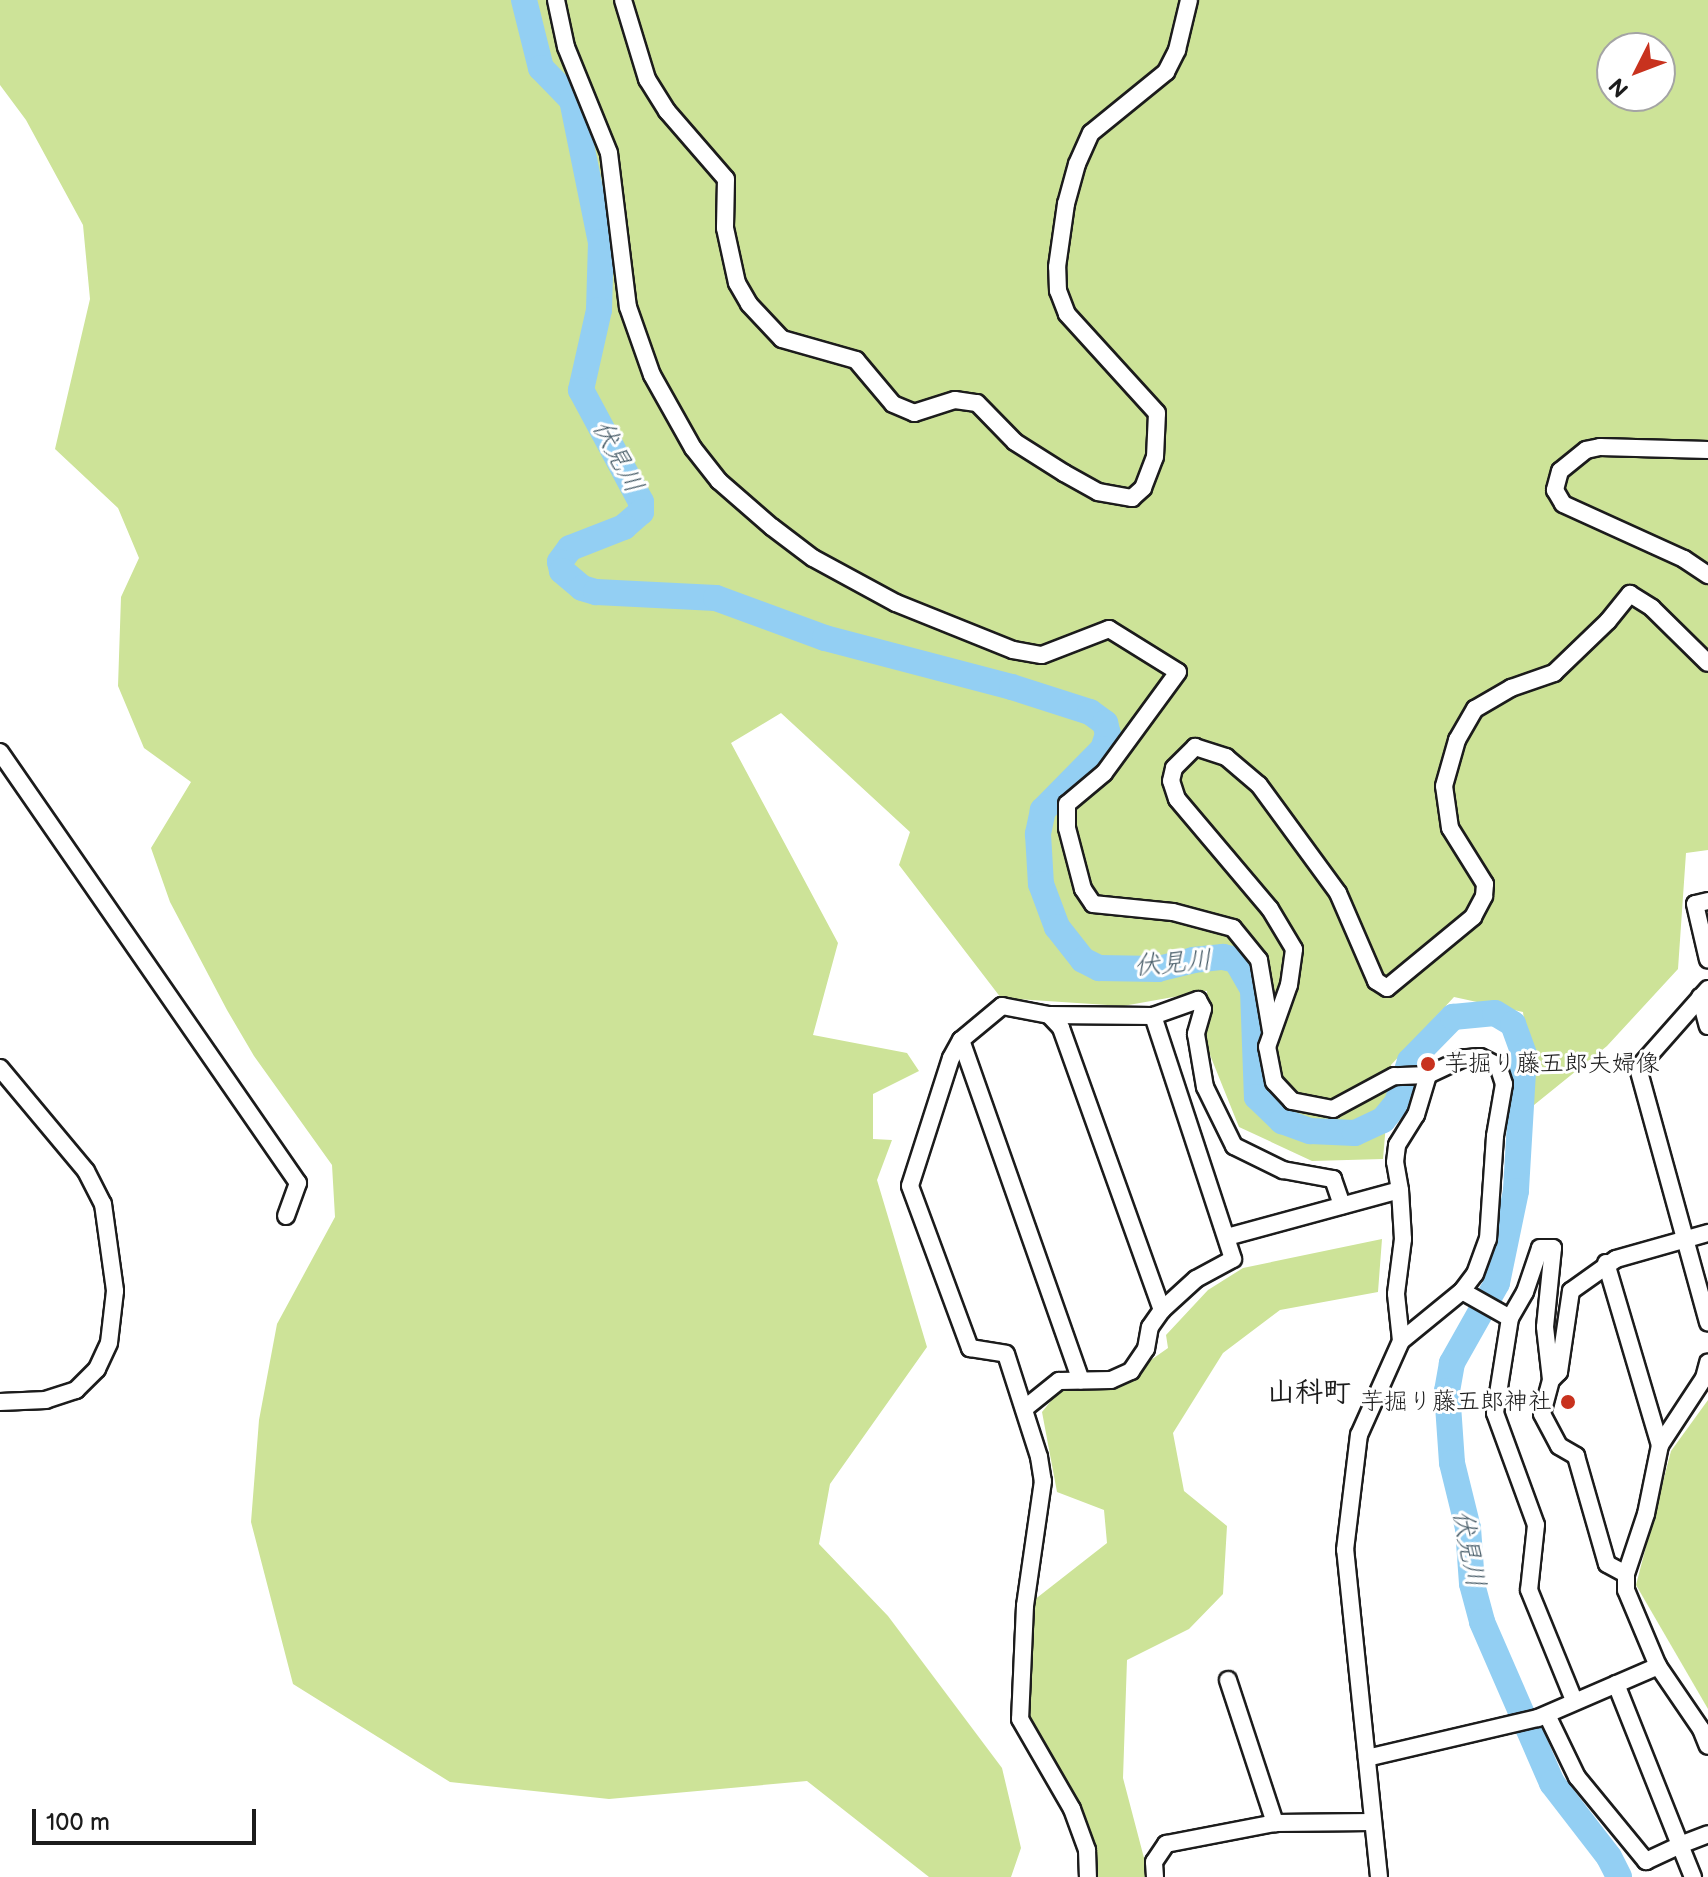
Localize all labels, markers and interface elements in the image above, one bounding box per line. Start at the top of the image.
north arrow [1596,32,1676,112]
text: N [1604,72,1635,102]
water label: 伏見川 [585,415,649,499]
water label: 伏見川 [1133,945,1213,983]
place label: 芋掘り藤五郎夫婦像 [1444,1050,1660,1078]
marker: 芋掘り藤五郎夫婦像 [1419,1055,1437,1073]
district label: 山科町 [1267,1376,1351,1410]
place label: 芋掘り藤五郎神社 [1360,1388,1552,1416]
marker: 芋掘り藤五郎神社 [1559,1393,1577,1411]
water label: 伏見川 [1445,1508,1491,1590]
scale bar [36,1793,260,1843]
text: 100 m [46,1808,110,1837]

